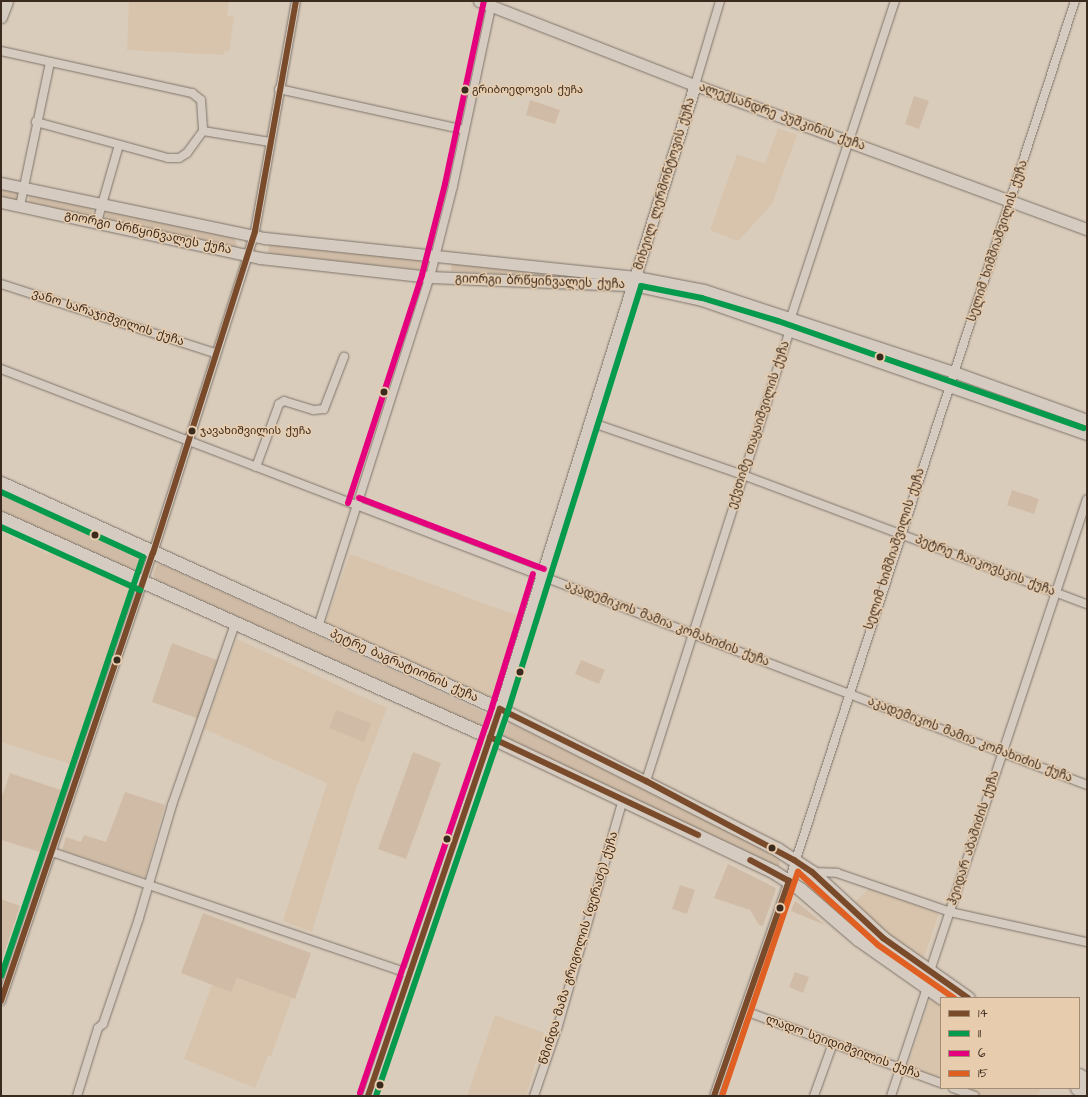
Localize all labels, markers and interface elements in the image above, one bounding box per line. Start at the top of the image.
street label: ალექსანდრე პუშკინის ქუჩა [697,80,867,154]
place label: გრიბოედოვის ქუჩა [472,83,583,97]
marker: გრიბოედოვის ქუჩა [460,85,470,95]
street label: მიხეილ ლერმონტოვის ქუჩა [632,96,698,272]
street label: სელიმ ხიმშიაშვილის ქუჩა [965,158,1031,324]
street label: გიორგი ბრწყინვალეს ქუჩა [63,208,233,258]
street label: გიორგი ბრწყინვალეს ქუჩა [455,272,625,292]
street label: ვანო სარაჯიშვილის ქუჩა [30,287,186,349]
street label: ექვთიმე თაყაიშვილის ქუჩა [725,339,793,511]
unlabelled marker [875,352,885,362]
unlabelled marker [379,387,389,397]
place label: ჯავახიშვილის ქუჩა [200,424,311,438]
marker: ჯავახიშვილის ქუჩა [187,426,197,436]
street label: სელიმ ხიმშიაშვილის ქუჩა [862,466,928,632]
unlabelled marker [90,530,100,540]
street label: პეტრე ჩაიკოვსკის ქუჩა [913,533,1057,599]
street label: აკადემიკოს მამია კომახიძის ქუჩა [563,578,771,670]
street label: პეტრე ბაგრატიონის ქუჩა [328,627,480,705]
unlabelled marker [112,655,122,665]
unlabelled marker [515,667,525,677]
street label: აკადემიკოს მამია კომახიძის ქუჩა [866,694,1074,786]
street label: ჰეიდარ აბაშიძის ქუჩა [945,769,1003,907]
street label: წმინდა მამა გრიგოლის (ფერაძე) ქუჩა [537,830,621,1066]
unlabelled marker [442,834,452,844]
unlabelled marker [767,843,777,853]
unlabelled marker [775,903,785,913]
legend [940,997,1080,1089]
text: 14 [978,1005,988,1022]
street label: ლადო სეიდიშვილის ქუჩა [764,1012,922,1082]
text: 11 [978,1025,981,1042]
text: 6 [978,1045,986,1062]
text: 15 [978,1065,988,1082]
unlabelled marker [375,1080,385,1090]

